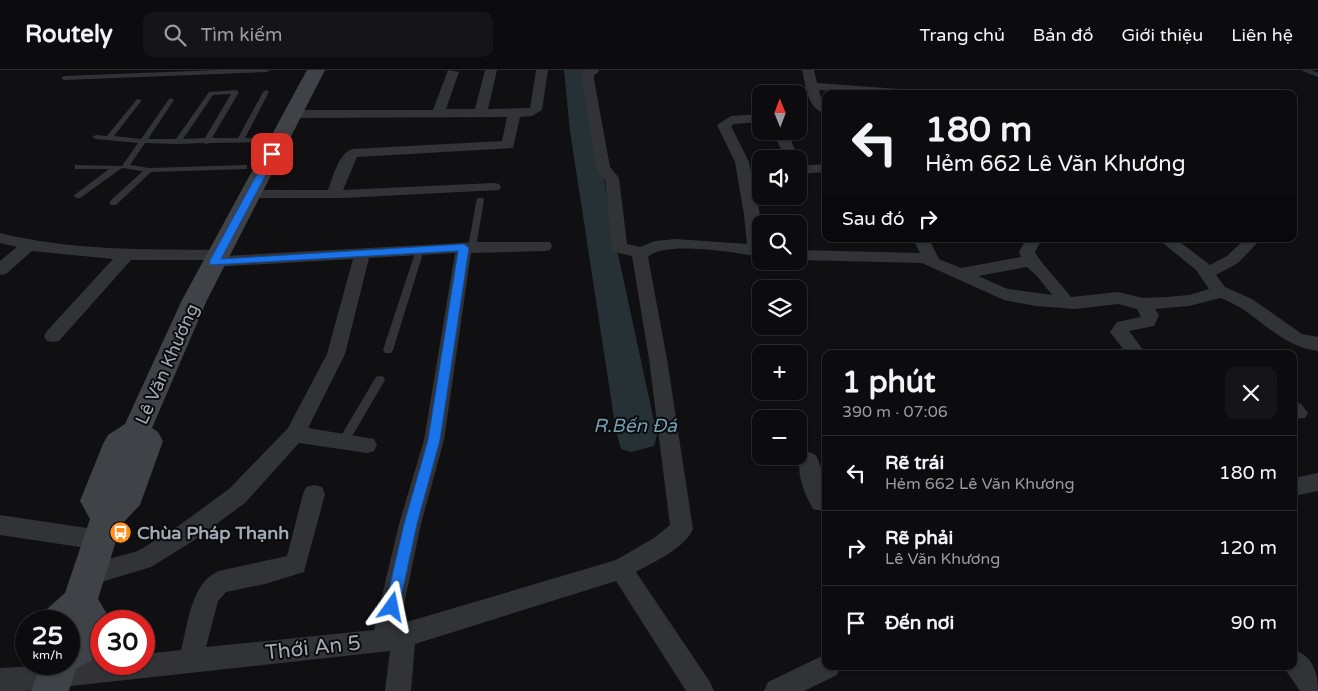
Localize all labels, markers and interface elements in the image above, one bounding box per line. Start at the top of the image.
search box [143,12,493,57]
text: Routely [25,20,113,49]
icon: search [161,21,189,49]
text: Tìm kiếm [201,24,283,46]
text: Trang chủ [920,24,1005,46]
text: Bản đồ [1033,24,1093,46]
text: Giới thiệu [1121,24,1203,46]
text: Liên hệ [1231,24,1293,46]
north arrow [752,85,808,140]
map controls [752,85,807,465]
text: 180 m [925,109,1032,151]
icon: left [842,110,907,175]
pin [251,133,293,175]
icon: arrive [258,140,286,168]
button: sound [752,150,807,205]
text: Hẻm 662 Lê Văn Khương [925,151,1186,177]
icon: right [914,205,942,233]
text: Sau đó [842,208,904,230]
button: search [752,215,807,270]
button: layers [752,280,807,335]
street label: Lê Văn Khương [131,300,203,428]
button: + [752,345,807,400]
text: 1 phút [842,364,935,401]
button: close [1225,367,1277,419]
text: 390 m · 07:06 [842,402,948,422]
button: − [752,410,807,465]
water label: R.Bến Đá [593,415,678,437]
text: Rẽ trái [885,452,944,474]
icon: left [842,459,870,487]
text: 180 m [1219,462,1277,484]
text: Hẻm 662 Lê Văn Khương [885,474,1075,494]
bus stop icon: Chùa Pháp Thạnh [109,521,133,545]
place label: Chùa Pháp Thạnh [137,522,289,544]
text: Rẽ phải [885,527,953,549]
icon: right [842,534,870,562]
text: 120 m [1219,537,1277,559]
text: Lê Văn Khương [885,549,1000,569]
position arrow [365,580,417,632]
icon: arrive [842,609,870,637]
speed limit sign: 30 [90,610,155,675]
text: Đến nơi [885,612,954,634]
text: 90 m [1231,612,1277,634]
text: 25 [32,621,63,651]
street label: Thới An 5 [264,631,362,665]
text: km/h [32,648,63,662]

